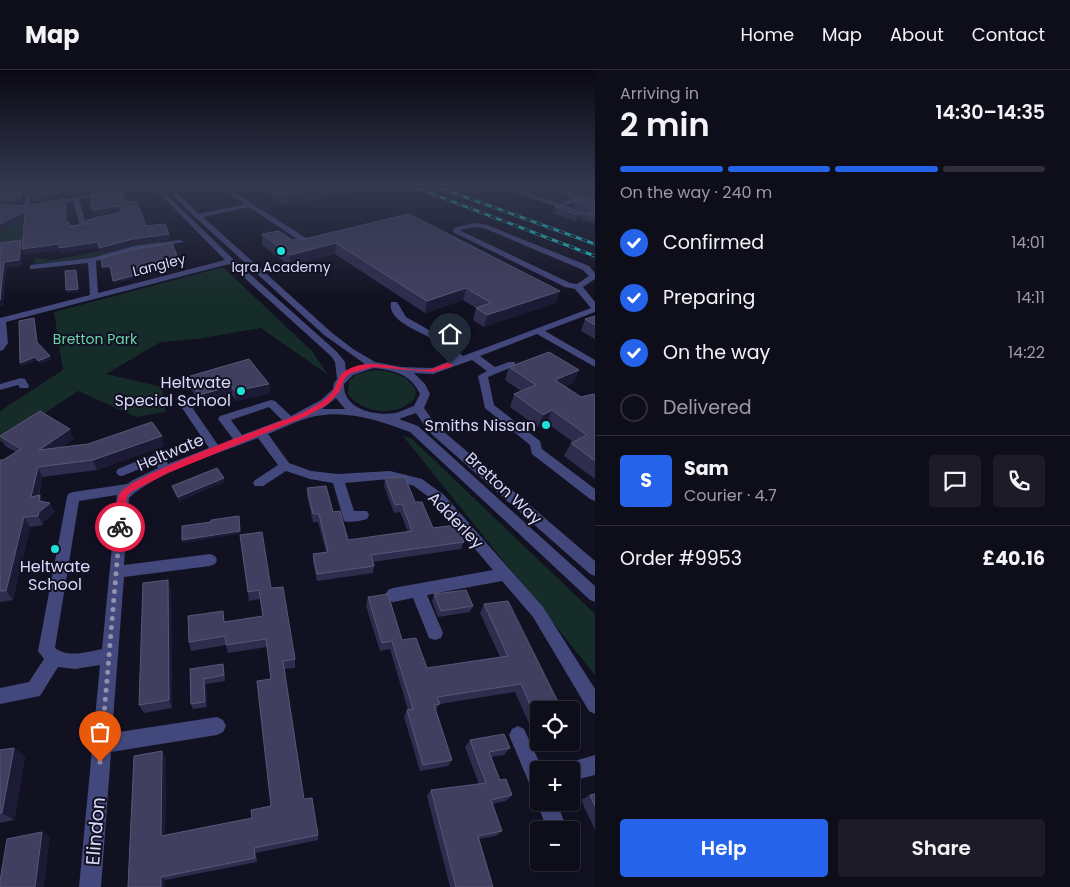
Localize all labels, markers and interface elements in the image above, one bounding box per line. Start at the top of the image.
text: Map [25,18,80,51]
text: Home [740,22,794,47]
text: Map [822,22,862,47]
text: About [890,22,944,47]
text: Contact [972,22,1045,47]
text: Arriving in [620,82,699,105]
text: 14:30–14:35 [936,99,1045,126]
text: 2 min [620,102,710,147]
text: On the way · 240 m [620,181,772,204]
icon: check [620,229,648,257]
text: Confirmed [663,229,764,256]
text: 14:01 [1011,231,1045,254]
marker: Iqra Academy [275,245,287,257]
street label: Langley [130,249,188,281]
place label: Iqra Academy [231,257,331,277]
icon: check [620,284,648,312]
text: Preparing [663,284,755,311]
text: 14:11 [1016,286,1045,309]
pin [429,313,471,364]
icon: home [436,320,464,348]
park label: Bretton Park [53,329,138,349]
icon: check [620,339,648,367]
text: On the way [663,339,770,366]
text: 14:22 [1008,341,1045,364]
place label: Heltwate Special School [114,371,231,412]
marker: Heltwate Special School [235,385,247,397]
text: Delivered [663,394,752,421]
place label: Smiths Nissan [425,414,536,437]
marker: Smiths Nissan [540,419,552,431]
street label: Heltwate [133,428,207,477]
street label: Bretton Way [460,447,547,530]
text: Sam [684,455,729,482]
button: chat [929,455,981,507]
button: phone [993,455,1045,507]
text: S [640,467,652,494]
text: Courier · 4.7 [684,484,777,507]
street label: Adderley [423,487,489,554]
courier [95,502,145,552]
icon: bike [106,513,134,541]
marker: Heltwate School [49,543,61,555]
text: Order #9953 [620,545,742,572]
text: £40.16 [983,545,1045,572]
place label: Heltwate School [20,555,90,596]
map controls [530,701,580,871]
button: locate [530,701,580,751]
pin [79,711,121,762]
icon: bag [86,718,114,746]
button: + [530,761,580,811]
street label: Elindon [79,796,112,866]
button: Help [620,819,828,877]
button: Share [838,819,1045,877]
button: − [530,821,580,871]

